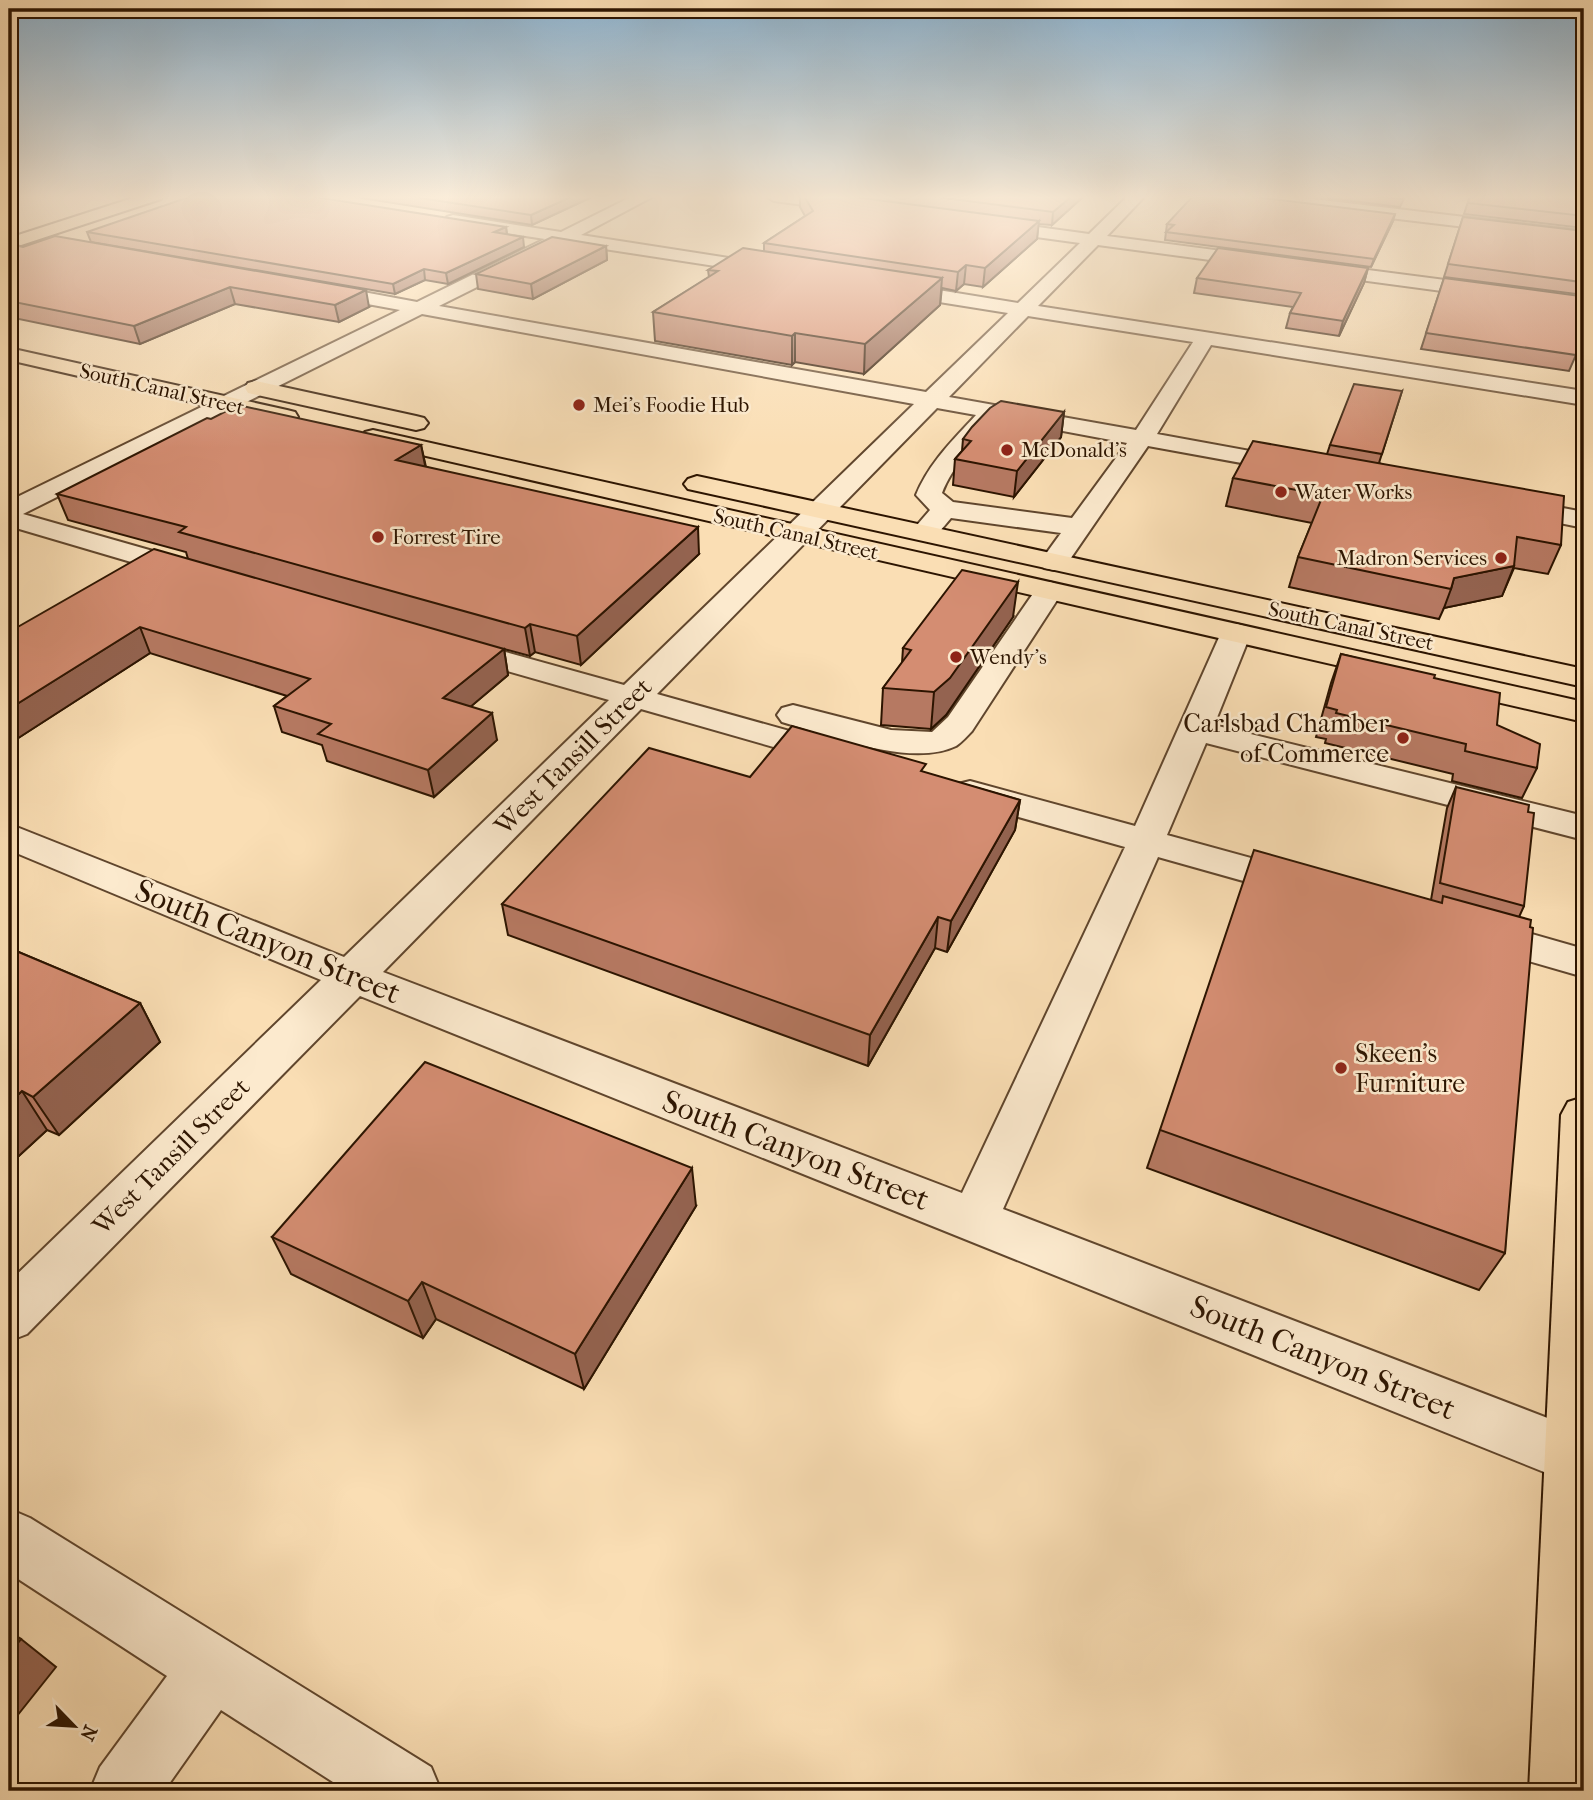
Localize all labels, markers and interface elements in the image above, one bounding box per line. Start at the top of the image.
street label: South Canal Street [77,358,247,420]
place label: Mei's Foodie Hub [593,393,749,417]
marker: Mei's Foodie Hub [571,397,587,413]
place label: McDonald's [1021,438,1127,462]
marker: McDonald's [999,442,1015,458]
place label: Water Works [1294,480,1412,504]
marker: Water Works [1273,484,1289,500]
street label: South Canal Street [711,503,881,565]
place label: Forrest Tire [392,525,501,549]
marker: Forrest Tire [370,529,386,545]
place label: Madron Services [1336,546,1487,570]
marker: Madron Services [1493,550,1509,566]
street label: South Canal Street [1266,597,1436,655]
place label: Wendy's [969,645,1047,669]
marker: Wendy's [948,649,964,665]
street label: West Tansill Street [488,671,659,842]
place label: Carlsbad Chamber of Commerce [1183,708,1389,769]
marker: Carlsbad Chamber of Commerce [1395,730,1411,746]
street label: South Canyon Street [130,871,406,1012]
place label: Skeen's Furniture [1355,1038,1465,1099]
marker: Skeen's Furniture [1333,1060,1349,1076]
street label: West Tansill Street [86,1071,257,1242]
street label: South Canyon Street [657,1082,935,1219]
street label: South Canyon Street [1185,1287,1461,1428]
north arrow [38,1692,108,1762]
text: N [75,1722,102,1744]

